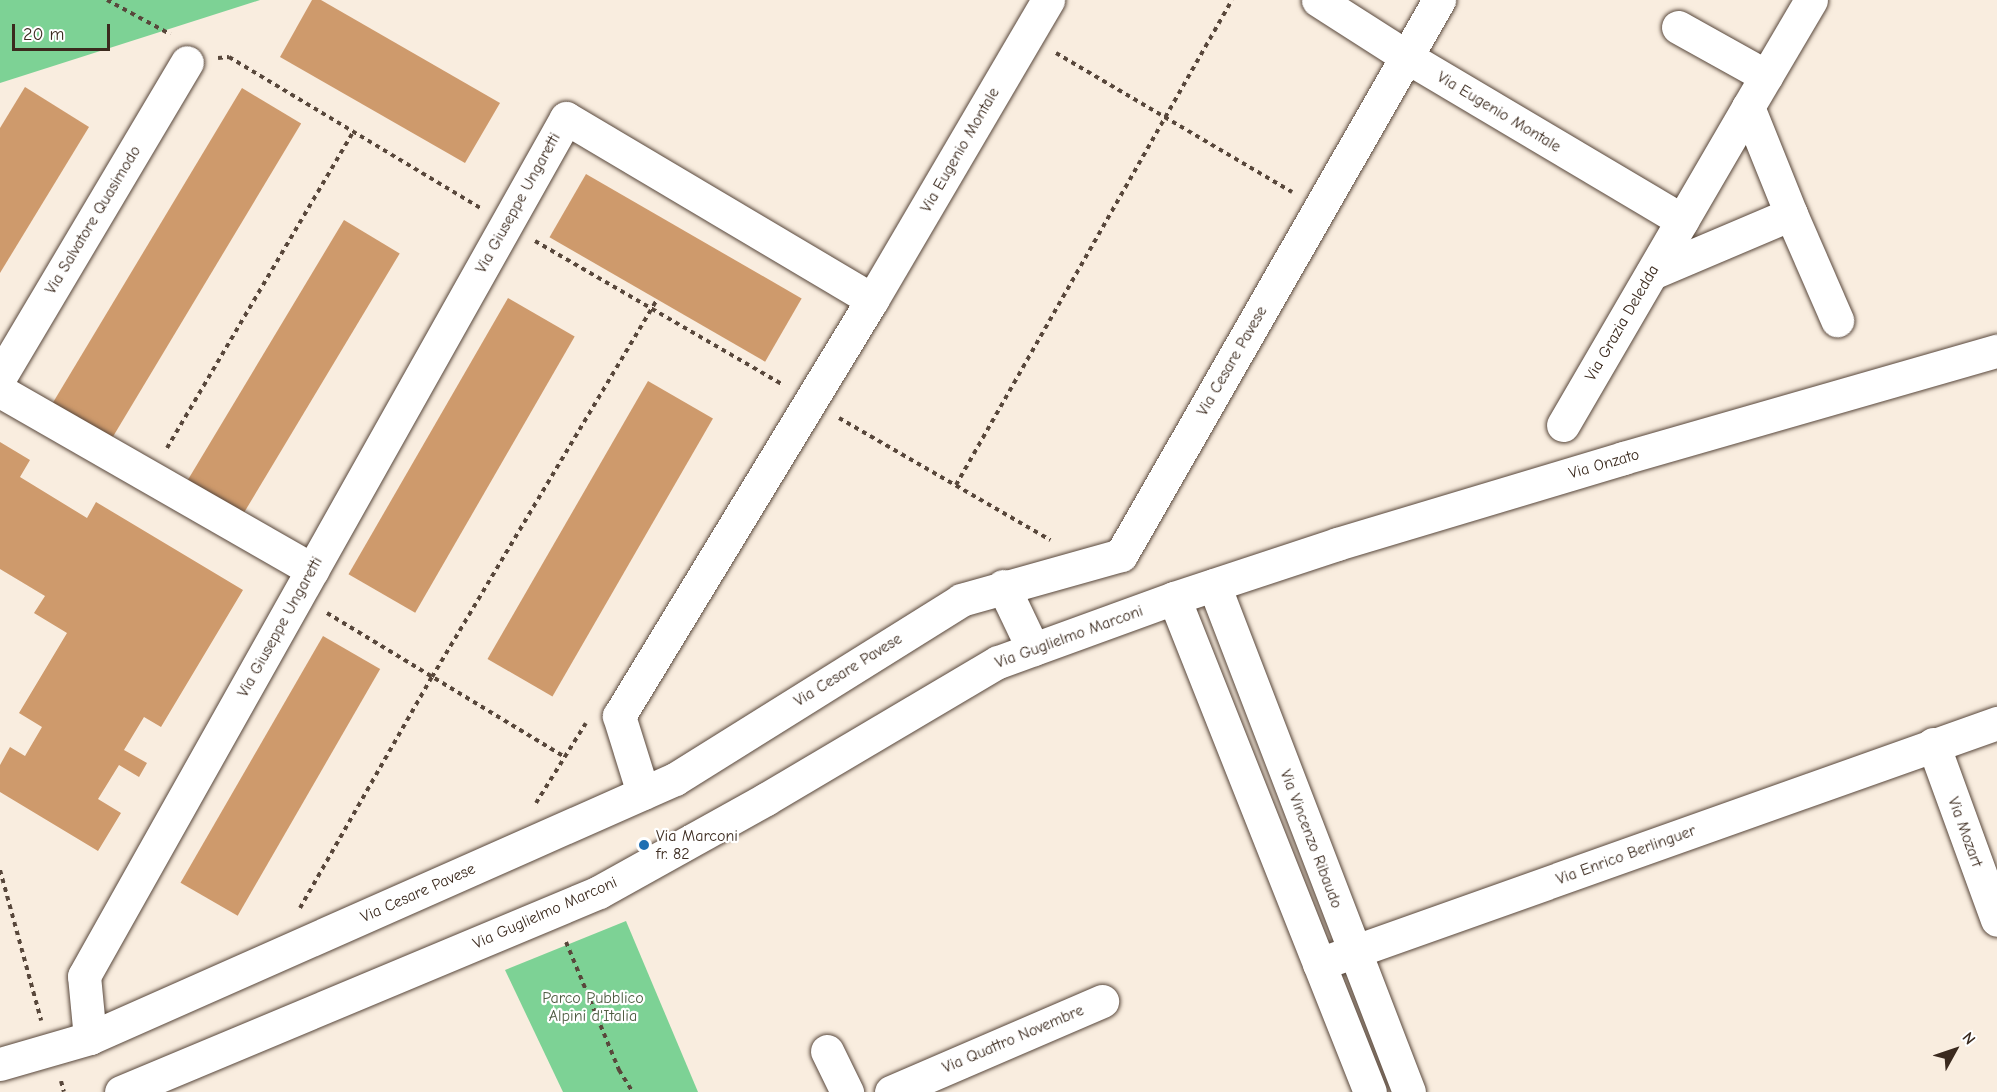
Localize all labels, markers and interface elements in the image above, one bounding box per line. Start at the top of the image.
scale bar [15,12,112,50]
text: 20 m [23,24,64,45]
street label: Via Eugenio Montale [1434,67,1564,157]
street label: Via Eugenio Montale [916,84,1004,216]
street label: Via Giuseppe Ungaretti [471,129,565,277]
street label: Via Salvatore Quasimodo [41,142,145,298]
street label: Via Grazia Deledda [1581,262,1663,384]
street label: Via Cesare Pavese [1193,303,1271,419]
street label: Via Onzato [1567,445,1641,483]
street label: Via Giuseppe Ungaretti [233,553,327,701]
street label: Via Guglielmo Marconi [993,601,1145,673]
street label: Via Cesare Pavese [791,629,905,711]
street label: Via Vincenzo Ribaudo [1276,767,1346,911]
street label: Via Mozart [1943,794,1987,870]
street label: Via Enrico Berlinguer [1554,821,1698,889]
place label: Via Marconi fr. 82 [656,826,738,864]
marker: Via Marconi fr. 82 [637,838,651,852]
street label: Via Cesare Pavese [358,859,478,927]
street label: Via Guglielmo Marconi [470,873,620,953]
park label: Parco Pubblico Alpini d'Italia [542,988,644,1026]
street label: Via Quattro Novembre [939,1001,1087,1077]
north arrow [1925,1020,1985,1080]
text: N [1959,1029,1979,1048]

